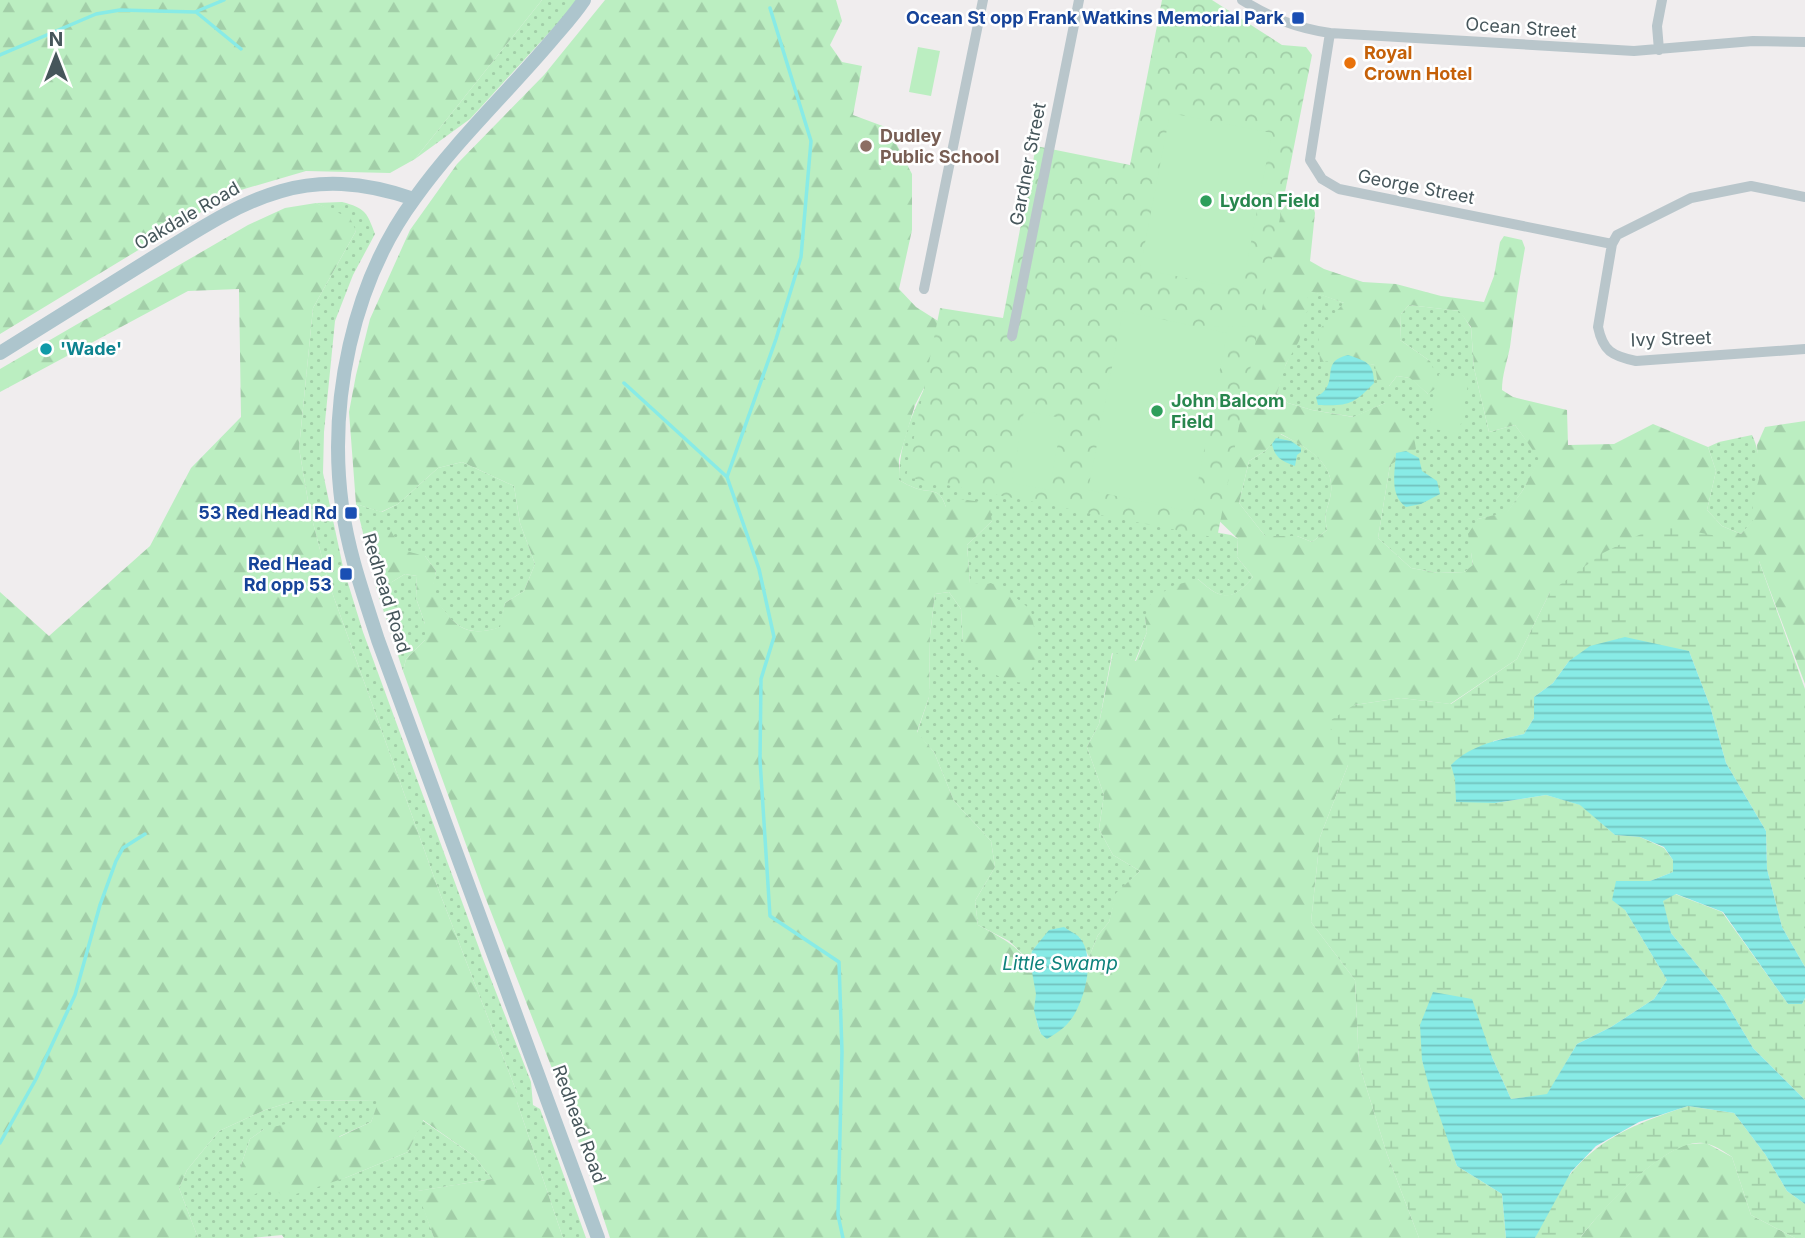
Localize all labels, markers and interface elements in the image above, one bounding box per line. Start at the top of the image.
place label: Ocean St opp Frank Watkins Memorial Park [906,7,1285,28]
marker: Ocean St opp Frank Watkins Memorial Park [1290,10,1306,26]
street label: Ocean Street [1465,13,1577,42]
north arrow [21,21,91,91]
text: N [49,28,63,51]
place label: Royal Crown Hotel [1364,42,1472,84]
marker: Royal Crown Hotel [1342,55,1358,71]
street label: Gardner Street [1005,101,1050,227]
place label: Dudley Public School [880,125,999,167]
marker: Dudley Public School [858,138,874,154]
street label: George Street [1356,165,1476,208]
street label: Oakdale Road [130,177,243,254]
place label: Lydon Field [1220,190,1320,211]
marker: Lydon Field [1198,193,1214,209]
street label: Ivy Street [1630,327,1712,350]
place label: 'Wade' [60,338,122,359]
marker: 'Wade' [38,341,54,357]
place label: John Balcom Field [1171,390,1285,432]
marker: John Balcom Field [1149,403,1165,419]
place label: 53 Red Head Rd [198,502,337,523]
marker: 53 Red Head Rd [343,505,359,521]
street label: Redhead Road [358,531,415,655]
place label: Red Head Rd opp 53 [244,553,332,595]
marker: Red Head Rd opp 53 [338,566,354,582]
water label: Little Swamp [1002,952,1118,975]
street label: Redhead Road [548,1062,611,1186]

